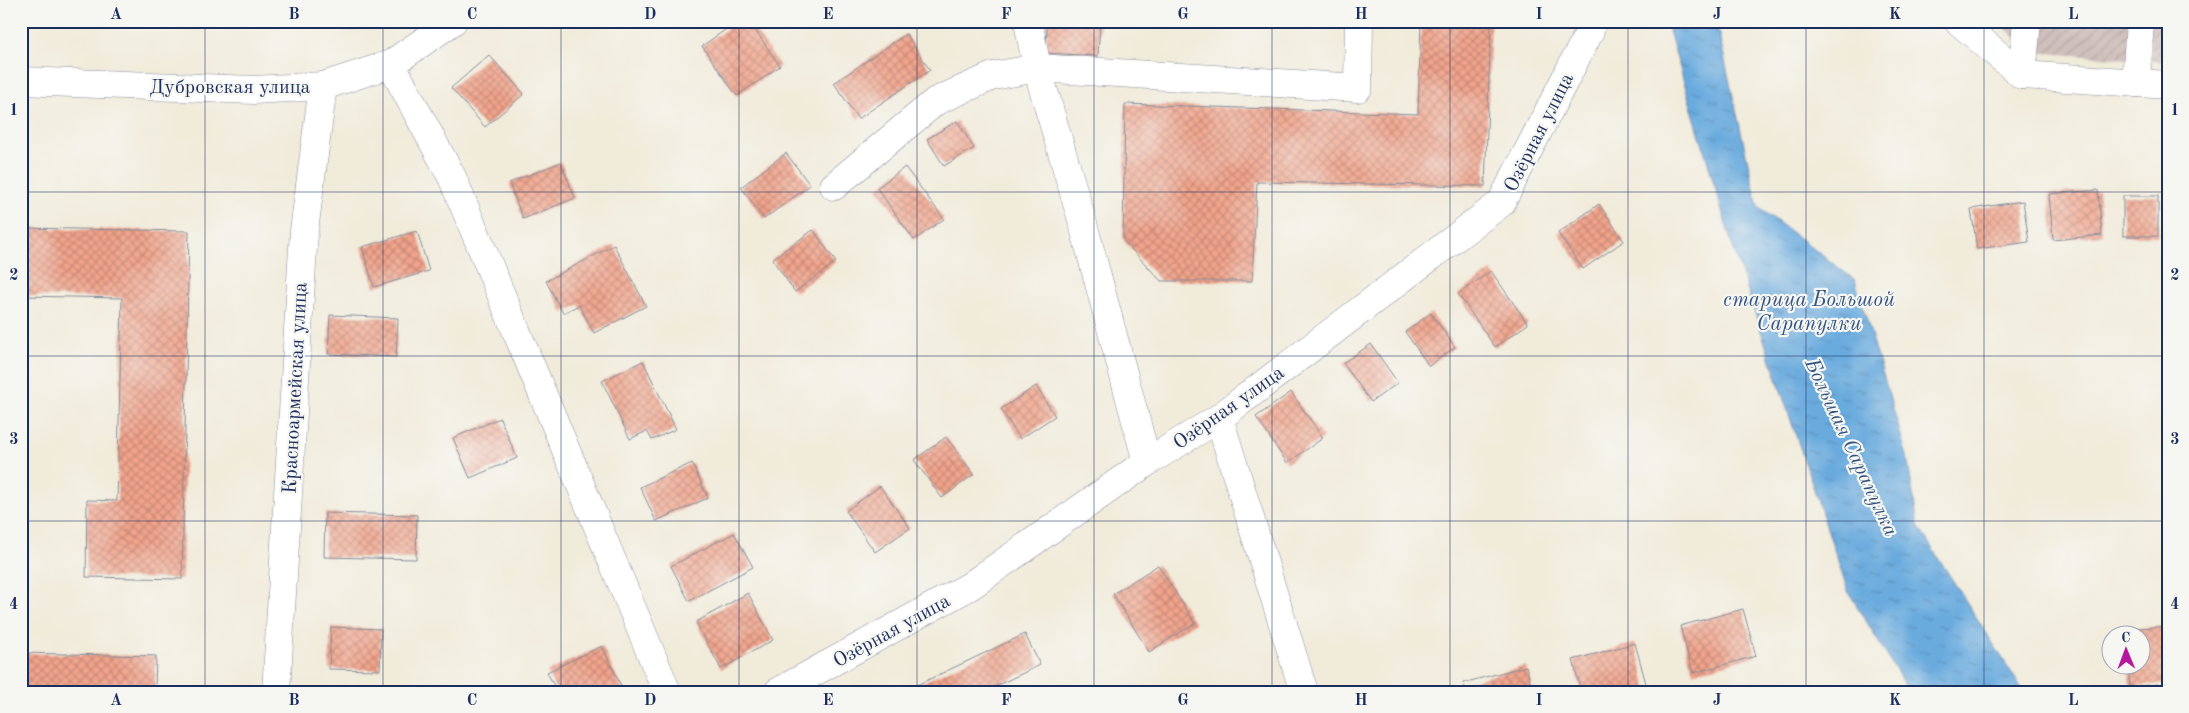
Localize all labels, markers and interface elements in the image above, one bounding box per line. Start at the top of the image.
text: A [110,7,122,23]
text: B [288,7,300,23]
text: C [467,7,477,23]
text: D [644,7,656,23]
text: E [822,7,834,23]
text: F [1001,7,1012,23]
text: G [1177,7,1189,23]
text: H [1354,7,1368,23]
text: I [1535,7,1543,23]
text: J [1713,7,1722,23]
text: K [1889,7,1901,23]
text: L [2068,7,2079,23]
street label: Озёрная улица [1501,70,1578,195]
street label: Дубровская улица [150,78,311,98]
text: 1 [9,103,19,119]
text: 1 [2170,103,2180,119]
text: 2 [9,268,19,284]
text: 2 [2170,268,2180,284]
street label: Красноармейская улица [280,282,312,494]
water label: старица Большой Сарапулки [1723,290,1895,335]
water label: Большая Сарапулка [1800,355,1901,540]
street label: Озёрная улица [1170,363,1288,454]
text: 3 [9,432,19,448]
text: 3 [2170,432,2180,448]
street label: Озёрная улица [830,591,954,672]
text: 4 [9,597,19,613]
text: 4 [2170,597,2180,613]
north arrow [2102,626,2152,676]
text: С [2121,631,2131,645]
text: A [110,693,122,709]
text: B [288,693,300,709]
text: C [467,693,477,709]
text: D [644,693,656,709]
text: E [822,693,834,709]
text: F [1001,693,1012,709]
text: G [1177,693,1189,709]
text: H [1354,693,1368,709]
text: I [1535,693,1543,709]
text: J [1713,693,1722,709]
text: K [1889,693,1901,709]
text: L [2068,693,2079,709]

